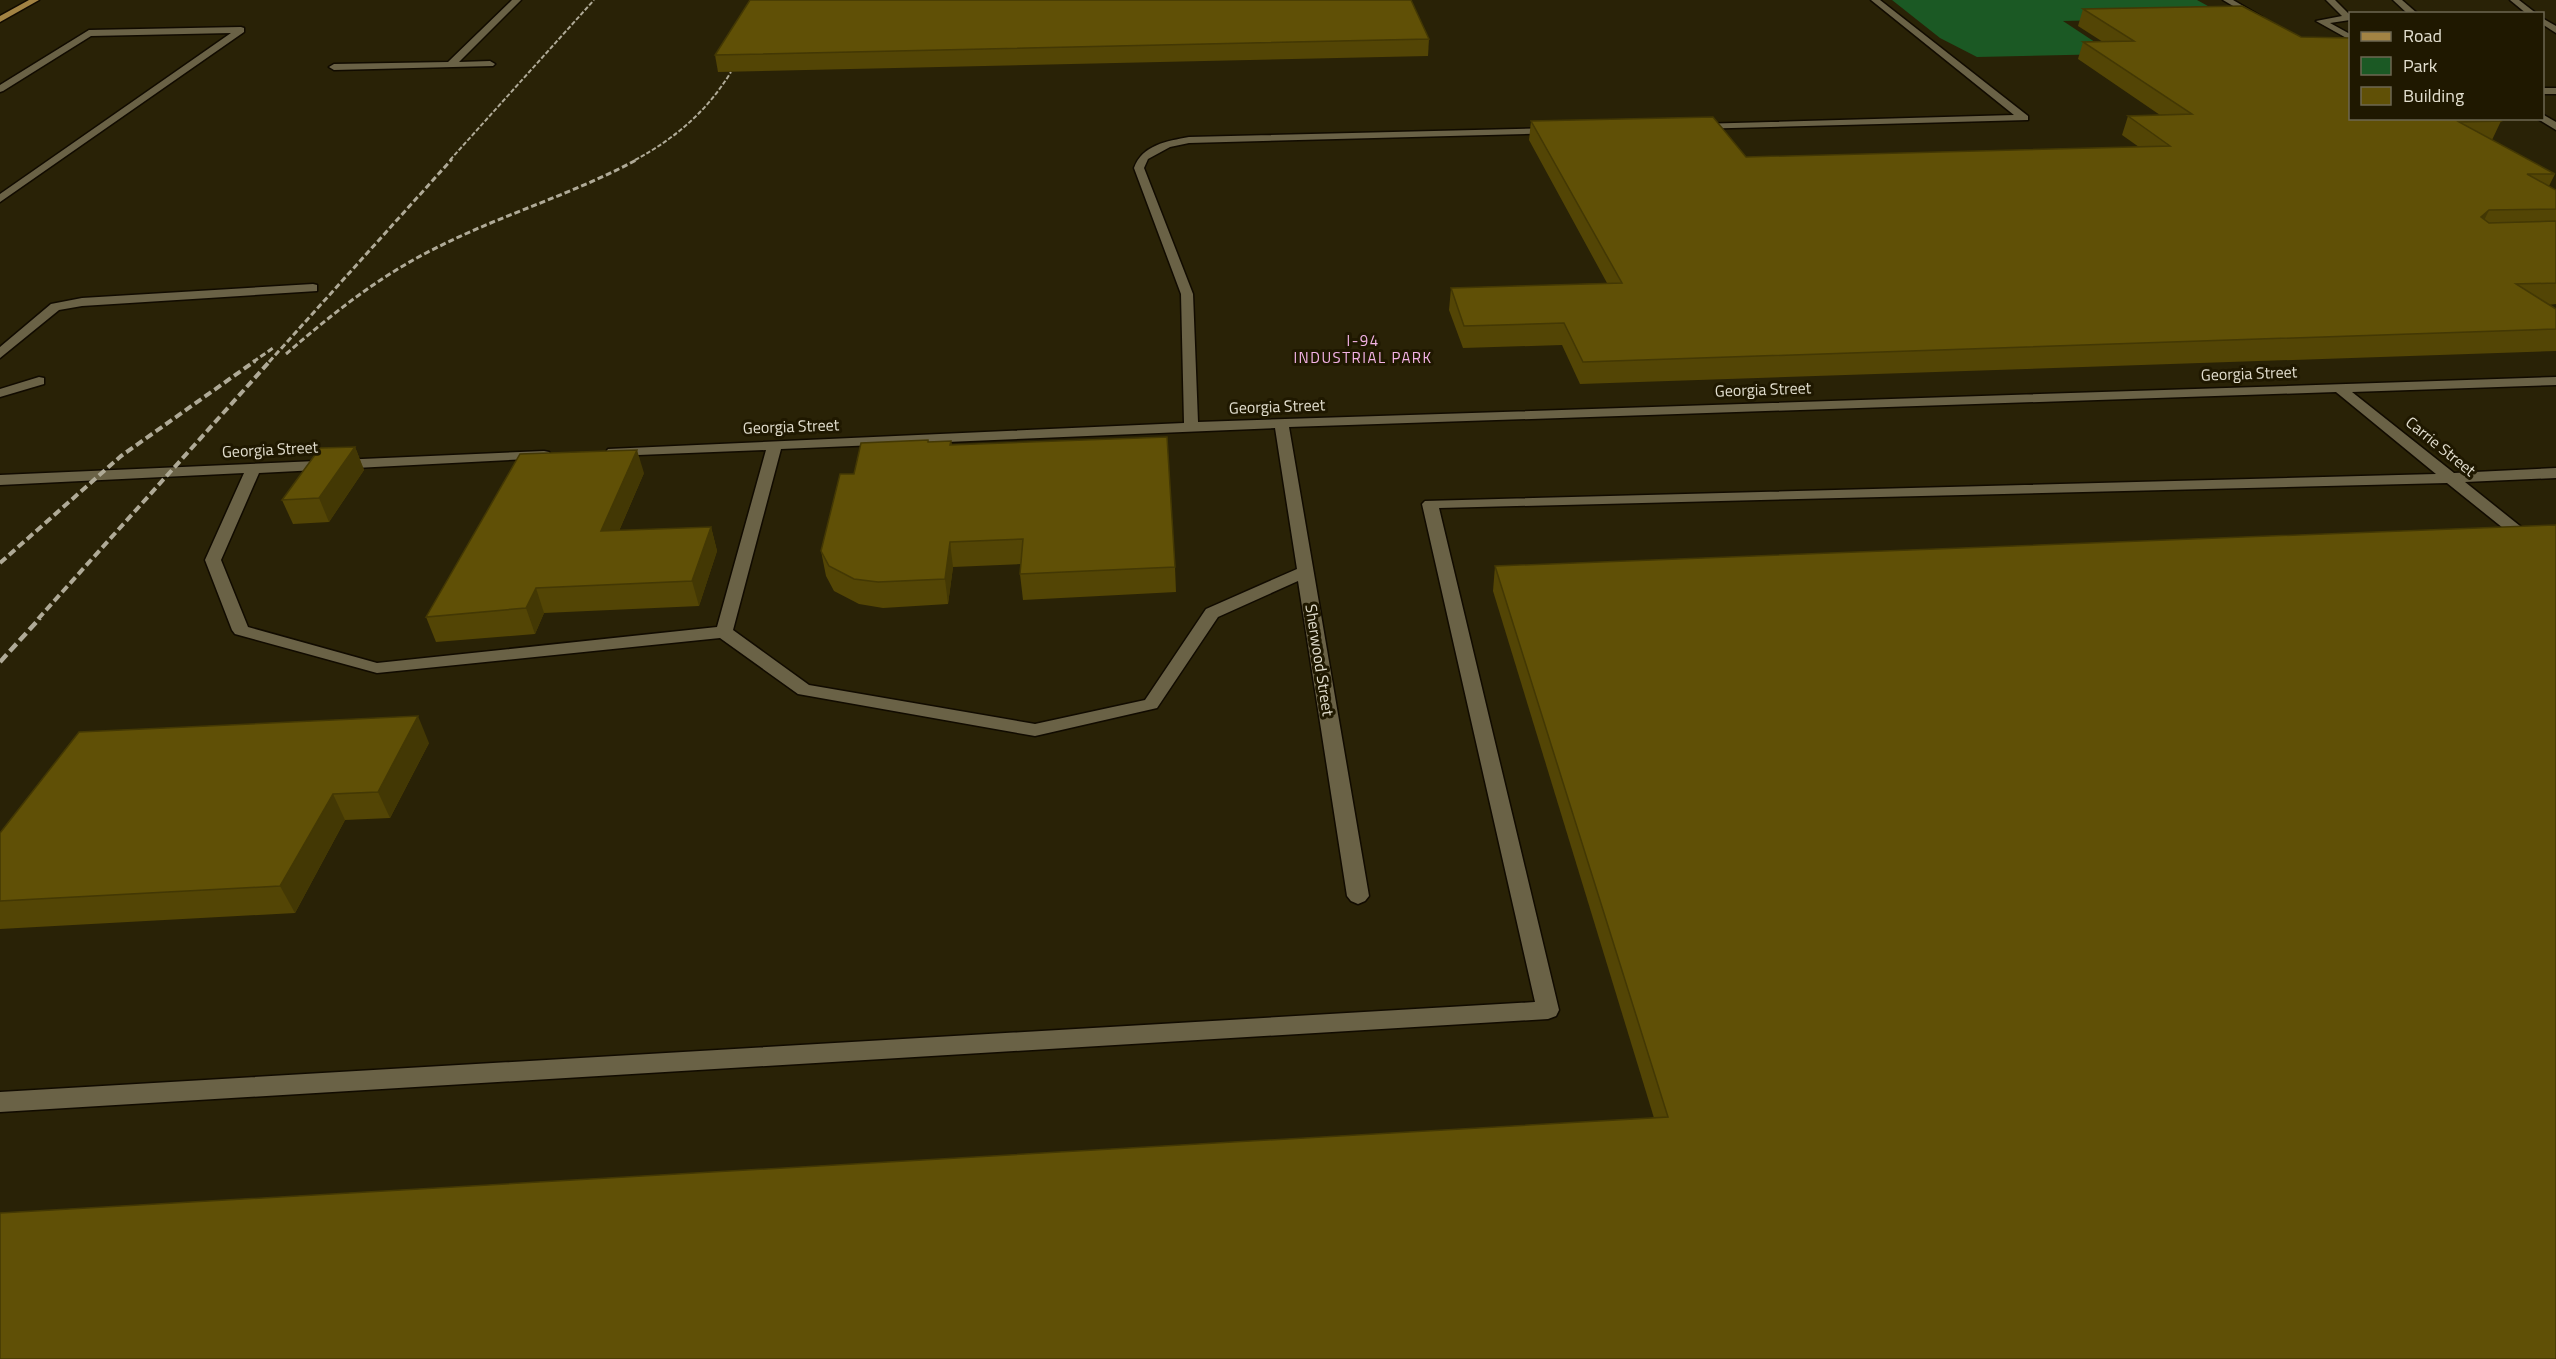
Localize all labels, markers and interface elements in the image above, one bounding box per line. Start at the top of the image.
legend [2349,12,2544,120]
text: Road [2403,22,2442,49]
text: Park [2403,52,2438,79]
text: Building [2403,82,2464,109]
district label: I-94 INDUSTRIAL PARK [1293,329,1433,369]
street label: Georgia Street [2200,359,2298,387]
street label: Georgia Street [1714,375,1812,403]
street label: Georgia Street [1228,392,1326,420]
street label: Carrie Street [2401,410,2482,482]
street label: Georgia Street [742,412,840,440]
street label: Georgia Street [221,434,319,464]
street label: Sherwood Street [1299,602,1341,718]

